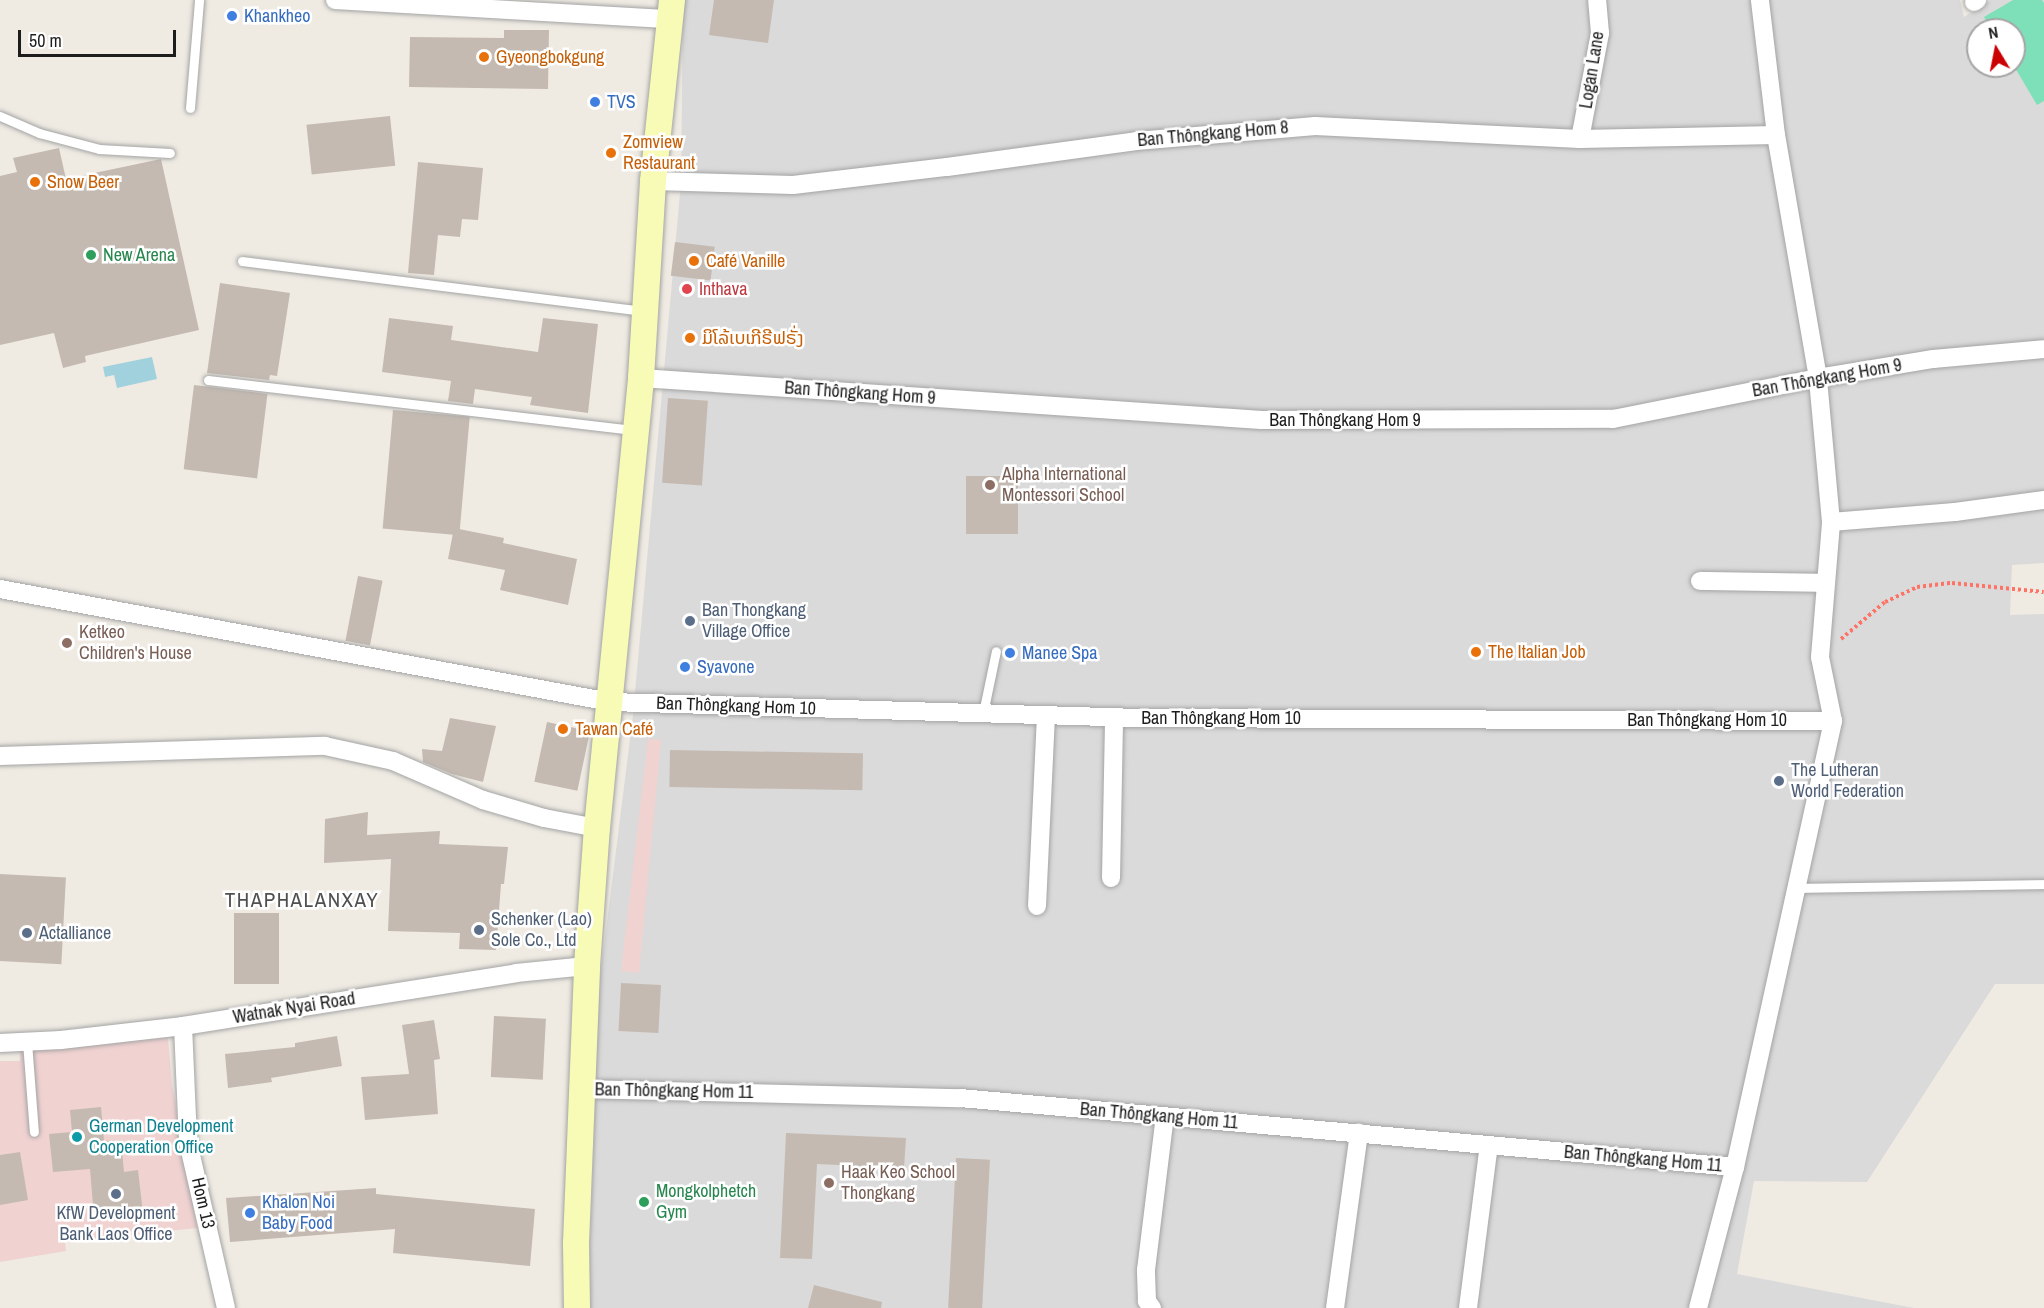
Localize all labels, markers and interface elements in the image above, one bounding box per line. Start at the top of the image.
place label: Khankheo [244,5,310,27]
marker: Khankheo [225,9,239,23]
scale bar [21,18,178,56]
north arrow [1966,18,2026,78]
text: N [1987,21,2000,44]
text: 50 m [29,28,62,53]
street label: Logan Lane [1575,30,1609,110]
place label: Gyeongbokgung [496,46,604,68]
marker: Gyeongbokgung [477,50,491,64]
place label: TVS [607,91,636,113]
marker: TVS [588,95,602,109]
street label: Ban Thôngkang Hom 8 [1136,117,1290,151]
place label: Zomview Restaurant [623,132,695,174]
marker: Zomview Restaurant [604,146,618,160]
place label: Snow Beer [47,171,119,193]
marker: Snow Beer [28,175,42,189]
place label: New Arena [103,244,176,266]
marker: New Arena [84,248,98,262]
place label: Café Vanille [706,250,785,272]
marker: Café Vanille [687,254,701,268]
place label: Inthava [699,278,747,300]
marker: Inthava [680,282,694,296]
place label: ມິໂລ້ເບເກີຣີຟຣັ່ງ [702,327,804,349]
marker: ມິໂລ້ເບເກີຣີຟຣັ່ງ [683,331,697,345]
street label: Ban Thôngkang Hom 9 [1750,354,1904,402]
street label: Ban Thôngkang Hom 9 [784,377,936,409]
street label: Ban Thôngkang Hom 9 [1269,409,1421,431]
place label: Alpha International Montessori School [1002,464,1126,506]
marker: Alpha International Montessori School [983,478,997,492]
place label: Ban Thongkang Village Office [702,600,806,642]
marker: Ban Thongkang Village Office [683,614,697,628]
place label: Ketkeo Children's House [79,622,192,664]
marker: Ketkeo Children's House [60,636,74,650]
place label: The Italian Job [1488,641,1586,663]
place label: Manee Spa [1022,642,1097,664]
marker: The Italian Job [1469,645,1483,659]
marker: Manee Spa [1003,646,1017,660]
place label: Syavone [697,656,754,678]
marker: Syavone [678,660,692,674]
street label: Ban Thôngkang Hom 10 [656,692,816,720]
street label: Ban Thôngkang Hom 10 [1141,707,1301,729]
street label: Ban Thôngkang Hom 10 [1627,709,1787,731]
place label: Tawan Café [575,718,653,740]
marker: Tawan Café [556,722,570,736]
place label: The Lutheran World Federation [1791,760,1904,802]
marker: The Lutheran World Federation [1772,774,1786,788]
district label: THAPHALANXAY [225,887,379,913]
place label: Schenker (Lao) Sole Co., Ltd [491,909,592,952]
place label: Actalliance [39,922,111,944]
marker: Schenker (Lao) Sole Co., Ltd [472,923,486,937]
marker: Actalliance [20,926,34,940]
street label: Watnak Nyai Road [231,988,357,1028]
street label: Ban Thôngkang Hom 11 [594,1079,754,1103]
street label: Ban Thôngkang Hom 11 [1079,1098,1239,1134]
place label: German Development Cooperation Office [89,1116,233,1158]
marker: German Development Cooperation Office [70,1130,84,1144]
street label: Ban Thôngkang Hom 11 [1563,1141,1723,1177]
place label: Haak Keo School Thongkang [841,1162,955,1204]
street label: Hom 13 [187,1175,219,1231]
marker: Haak Keo School Thongkang [822,1176,836,1190]
place label: Mongkolphetch Gym [656,1181,756,1224]
marker: KfW Development Bank Laos Office [109,1187,123,1201]
place label: Khalon Noi Baby Food [262,1192,335,1234]
marker: Mongkolphetch Gym [637,1195,651,1209]
place label: KfW Development Bank Laos Office [57,1203,175,1246]
marker: Khalon Noi Baby Food [243,1206,257,1220]

